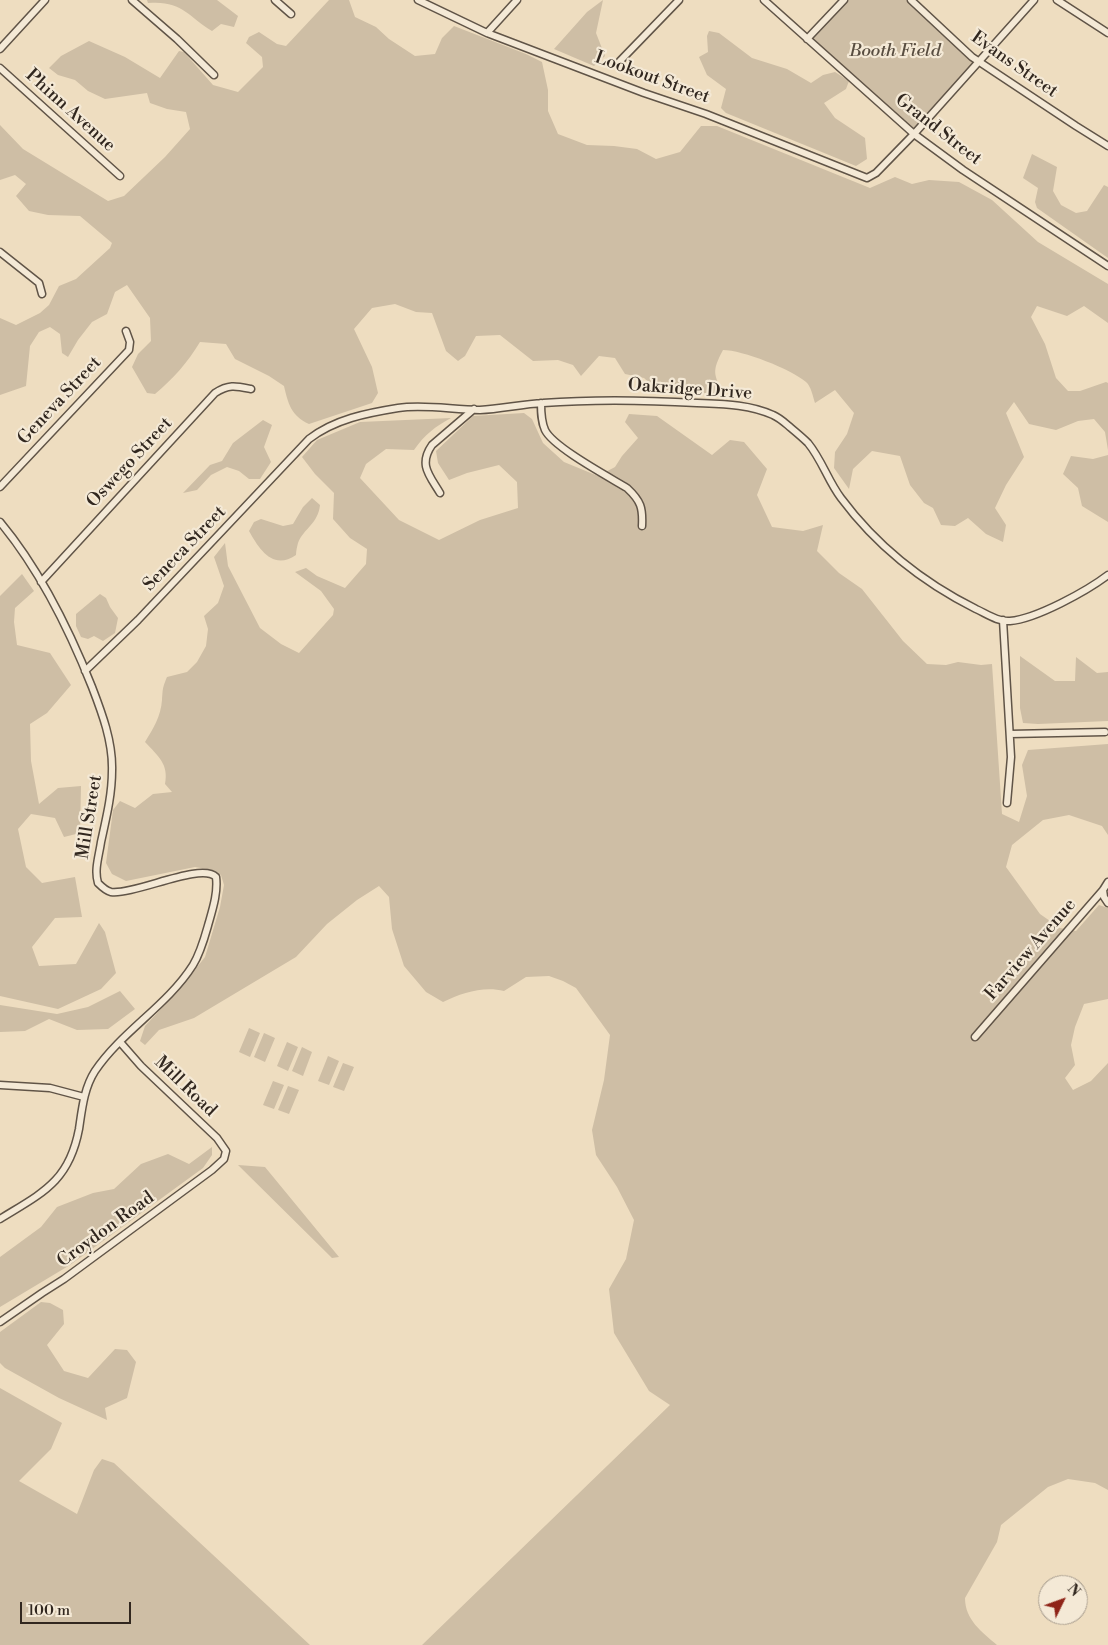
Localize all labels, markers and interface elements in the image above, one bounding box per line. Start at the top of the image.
street label: Evans Street [966,27,1062,103]
park label: Booth Field [849,41,941,63]
street label: Lookout Street [592,47,712,109]
street label: Phinn Avenue [21,65,119,157]
street label: Grand Street [891,90,985,170]
street label: Geneva Street [14,352,106,450]
street label: Oakridge Drive [627,375,753,405]
street label: Oswego Street [83,413,177,513]
street label: Seneca Street [139,502,231,596]
street label: Mill Street [73,773,107,861]
street label: Farview Avenue [981,895,1081,1005]
street label: Mill Road [149,1052,221,1122]
street label: Croydon Road [53,1188,159,1272]
north arrow [1038,1575,1088,1625]
text: N [1063,1580,1084,1601]
scale bar [22,1592,134,1624]
text: 100 m [28,1601,70,1620]

